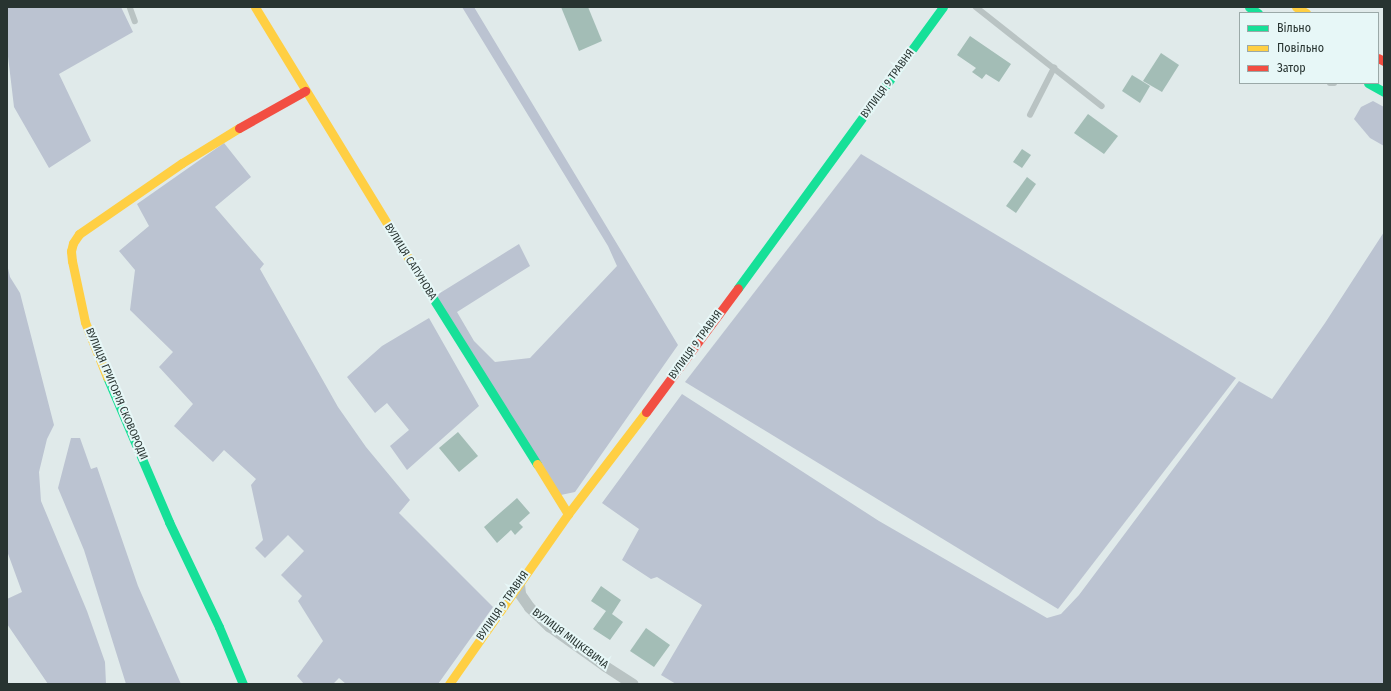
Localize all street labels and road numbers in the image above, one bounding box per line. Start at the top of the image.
street label: ВУЛИЦЯ 9 ТРАВНЯ [859,47,917,121]
street label: ВУЛИЦЯ САПУНОВА [381,221,439,303]
street label: ВУЛИЦЯ 9 ТРАВНЯ [667,308,725,382]
street label: ВУЛИЦЯ ГРИГОРІЯ СКОВОРОДИ [82,326,150,462]
street label: ВУЛИЦЯ 9 ТРАВНЯ [474,569,532,643]
street label: ВУЛИЦЯ МІЦКЕВИЧА [529,606,611,672]

